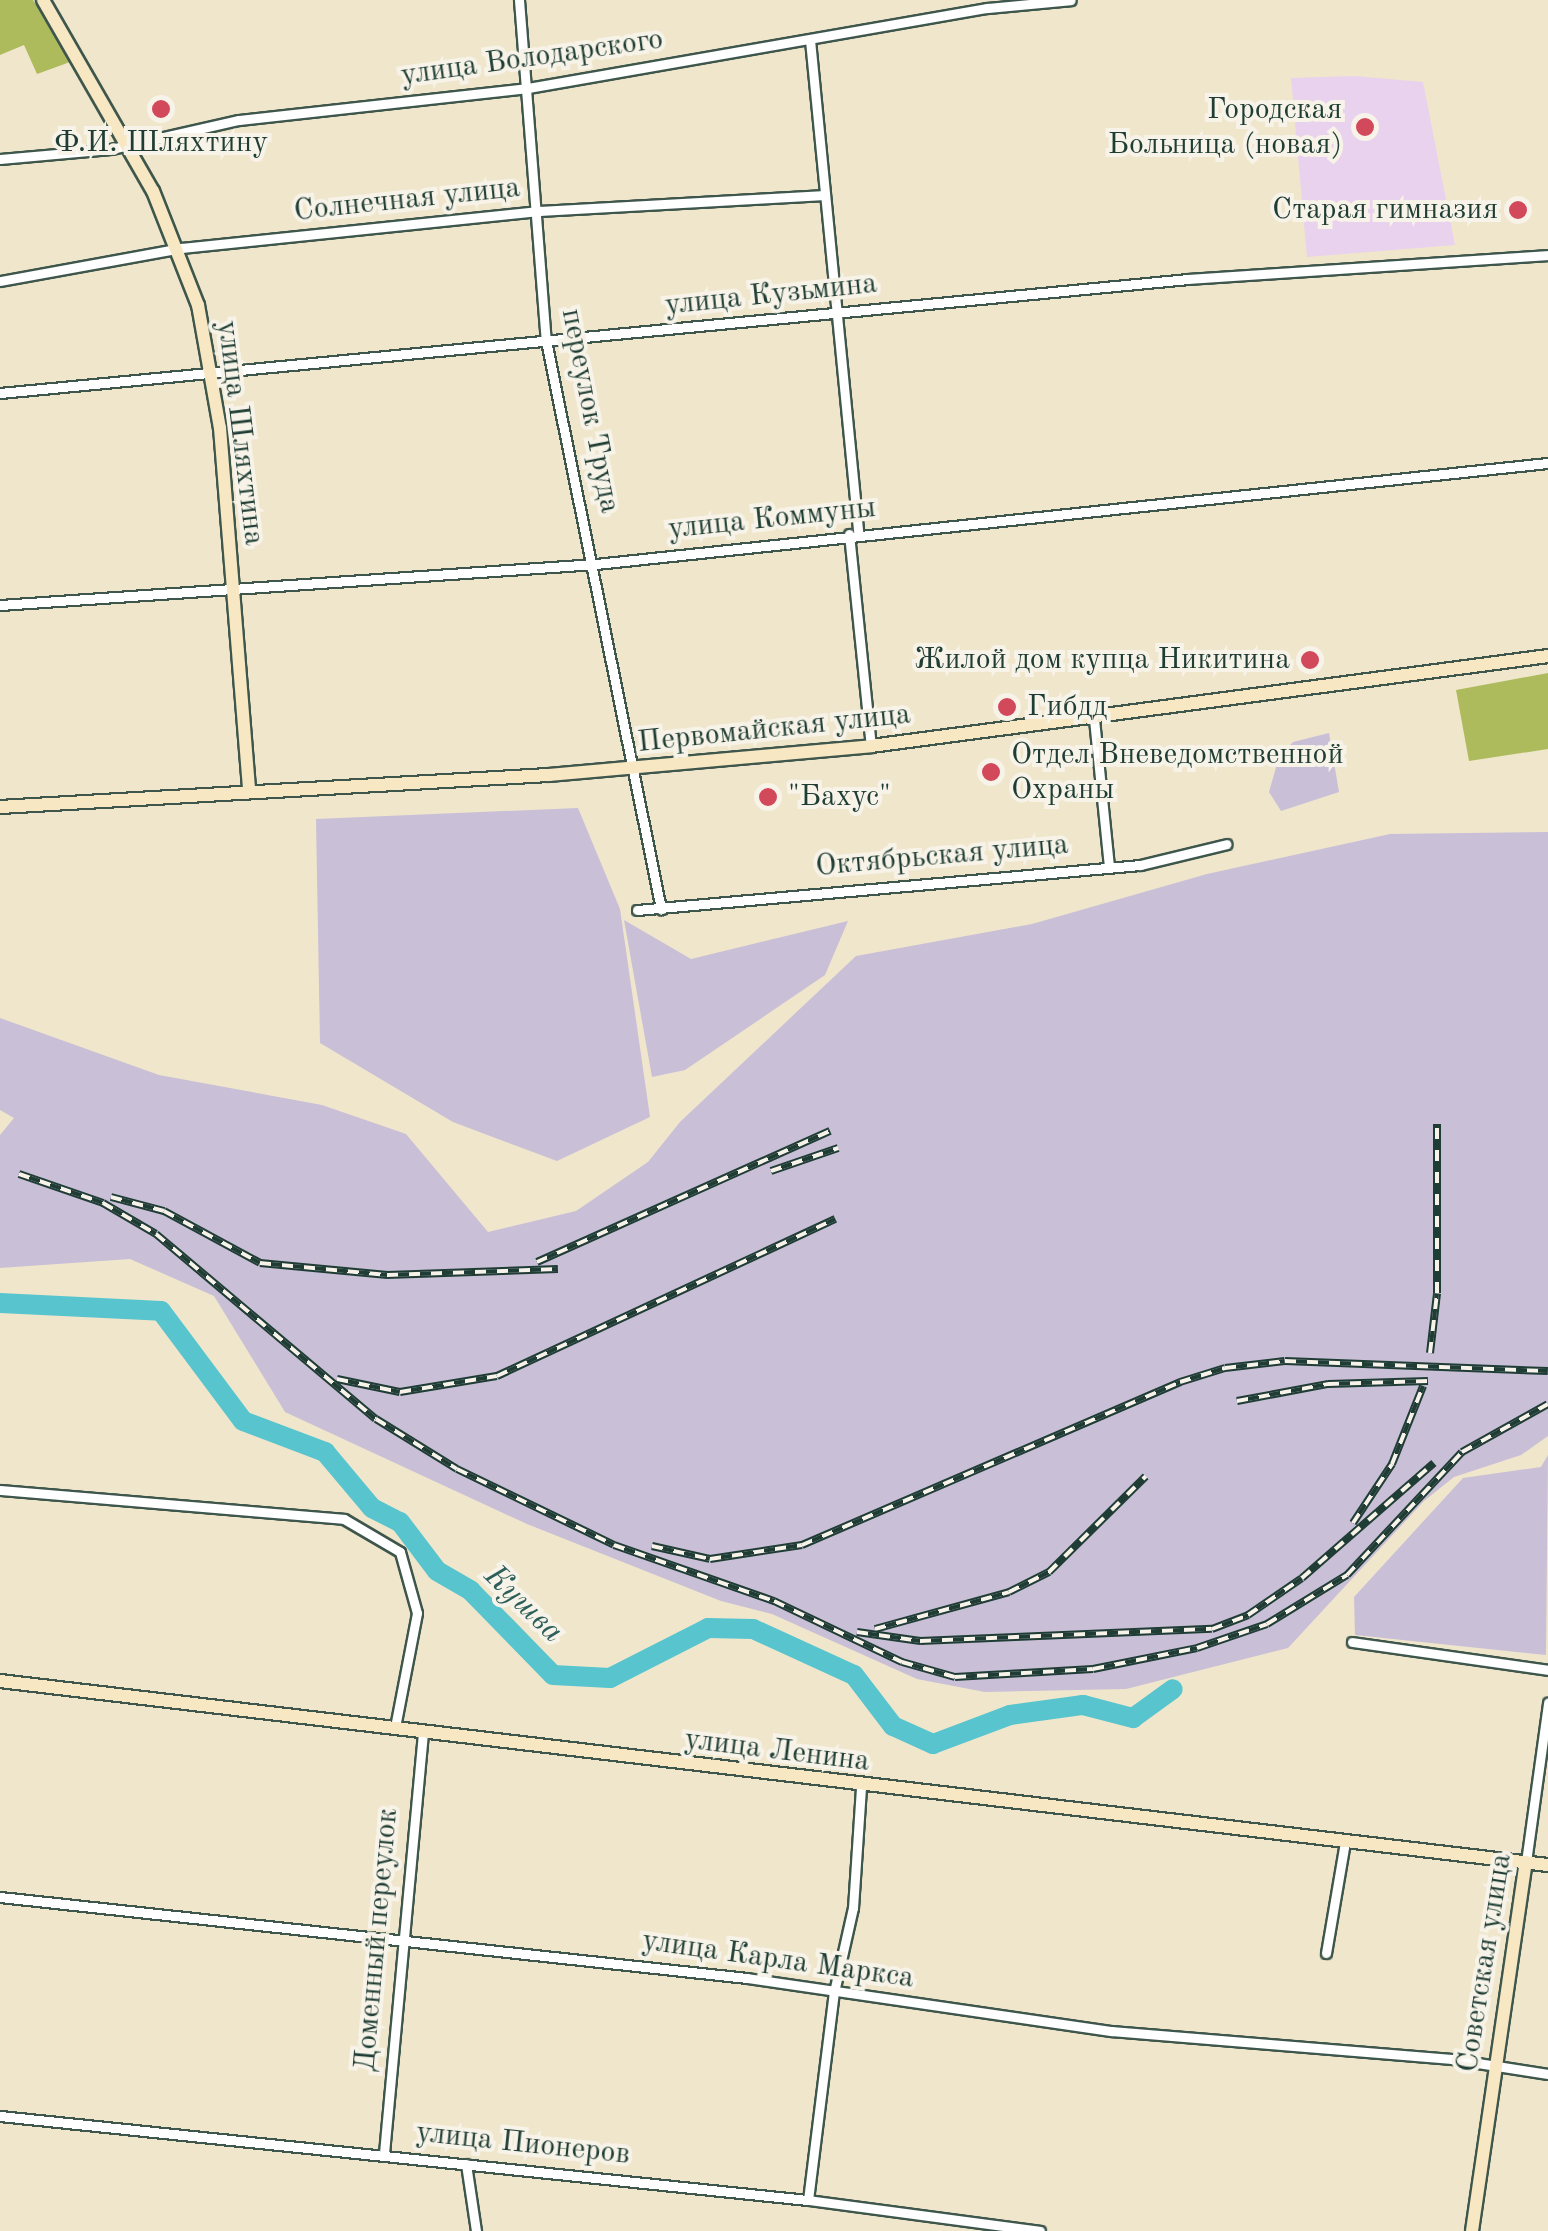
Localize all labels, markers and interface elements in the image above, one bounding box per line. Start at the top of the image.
street label: улица Володарского [399,22,665,94]
place label: Городская Больница (новая) [1108,92,1342,162]
marker: Ф.И. Шляхтину [150,98,172,120]
marker: Городская Больница (новая) [1352,114,1378,140]
place label: Ф.И. Шляхтину [54,125,268,161]
street label: Солнечная улица [292,170,522,230]
place label: Старая гимназия [1272,192,1498,228]
marker: Старая гимназия [1507,199,1529,221]
street label: улица Кузьмина [663,266,879,324]
street label: переулок Труда [553,306,627,516]
street label: улица Шляхтина [208,319,272,547]
street label: улица Коммуны [666,490,878,548]
place label: Жилой дом купца Никитина [914,642,1290,678]
marker: Жилой дом купца Никитина [1299,649,1321,671]
place label: Гибдд [1027,689,1107,725]
marker: Гибдд [996,696,1018,718]
street label: Первомайская улица [636,697,912,761]
place label: Отдел Вневедомственной Охраны [1011,737,1344,808]
marker: Отдел Вневедомственной Охраны [980,761,1002,783]
place label: "Бахус" [788,779,891,815]
marker: "Бахус" [757,786,779,808]
street label: Октябрьская улица [814,827,1070,885]
water label: Кушва [475,1558,571,1652]
street label: улица Ленина [682,1722,872,1780]
street label: Доменный переулок [348,1807,406,2073]
street label: Советская улица [1450,1851,1520,2075]
street label: улица Карла Маркса [640,1923,916,1997]
street label: улица Пионеров [414,2115,632,2173]

